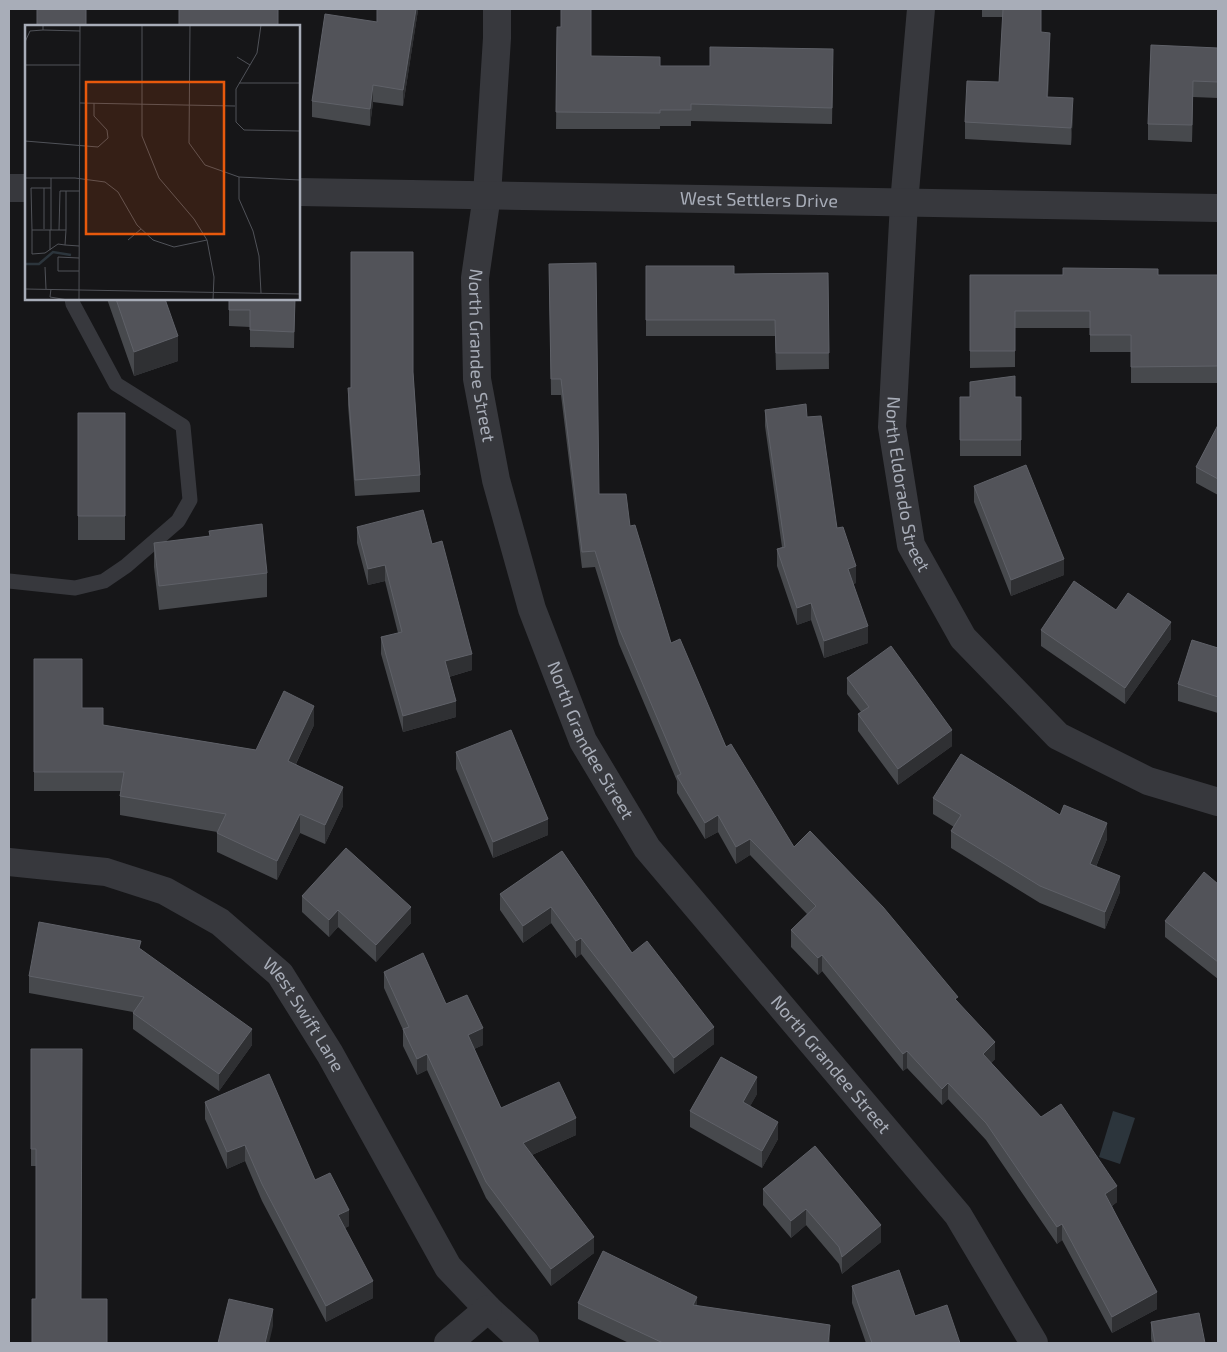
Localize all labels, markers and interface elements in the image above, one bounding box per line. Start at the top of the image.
inset map [25,25,300,300]
street label: West Settlers Drive [680,187,838,211]
street label: North Grandee Street [465,267,501,444]
street label: North Eldorado Street [882,396,936,575]
street label: North Grandee Street [543,658,639,823]
street label: West Swift Lane [259,952,350,1075]
street label: North Grandee Street [767,990,896,1138]

